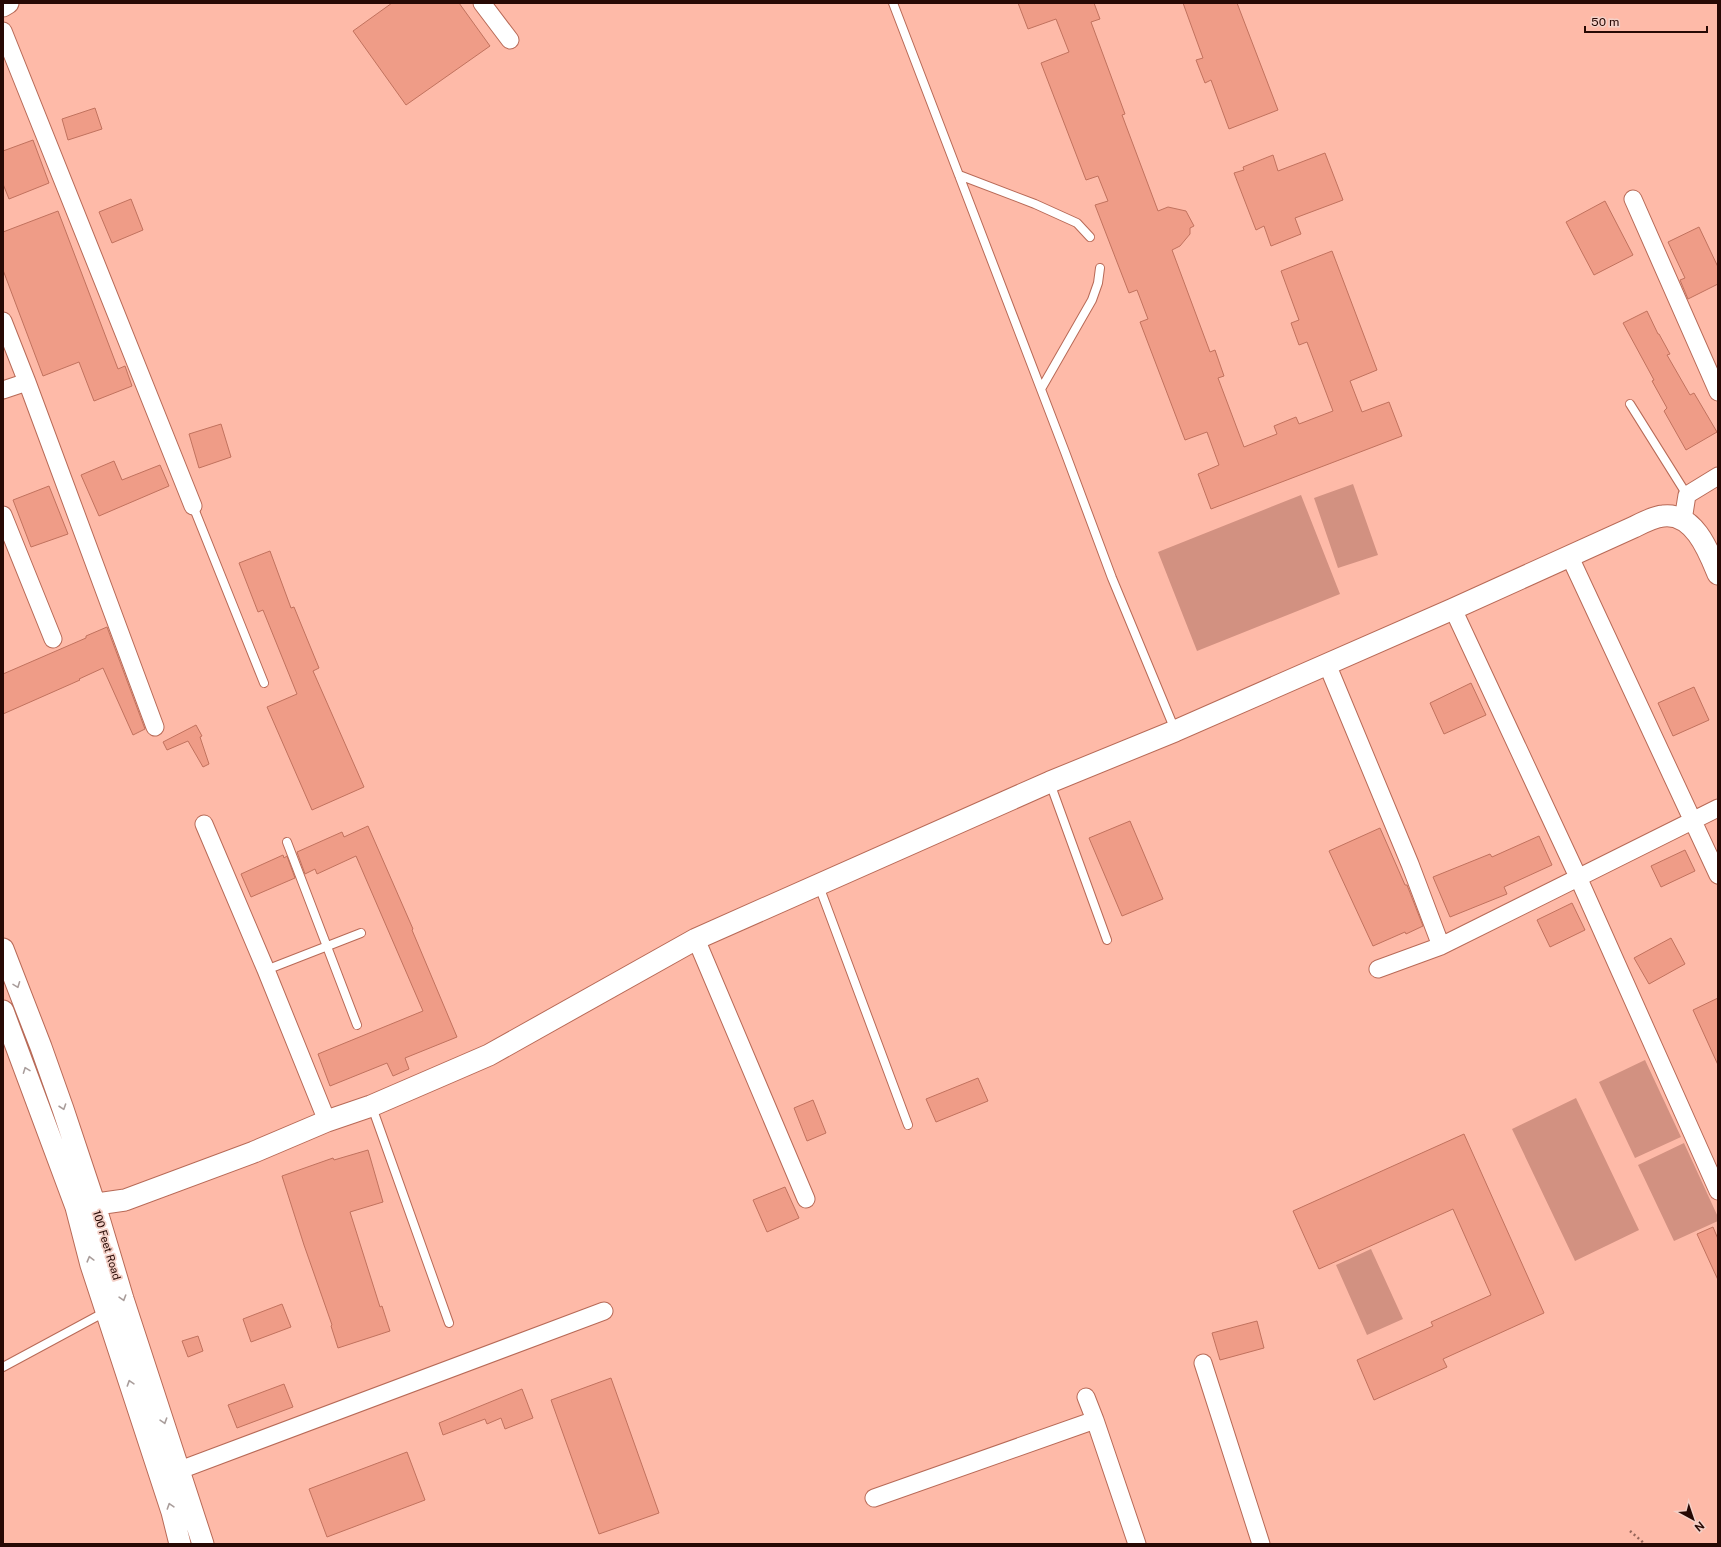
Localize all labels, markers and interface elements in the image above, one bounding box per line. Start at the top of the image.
scale bar [1585,8,1707,34]
text: 50 m [1591,15,1619,29]
one-way arrow [13,982,21,989]
one-way arrow [22,1066,30,1073]
one-way arrow [58,1104,66,1111]
street label: 100 Feet Road [91,1209,123,1281]
one-way arrow [86,1256,95,1263]
one-way arrow [118,1294,127,1301]
one-way arrow [126,1379,135,1386]
one-way arrow [159,1418,168,1425]
north arrow [1673,1499,1713,1539]
one-way arrow [166,1503,175,1510]
text: N [1692,1519,1707,1534]

